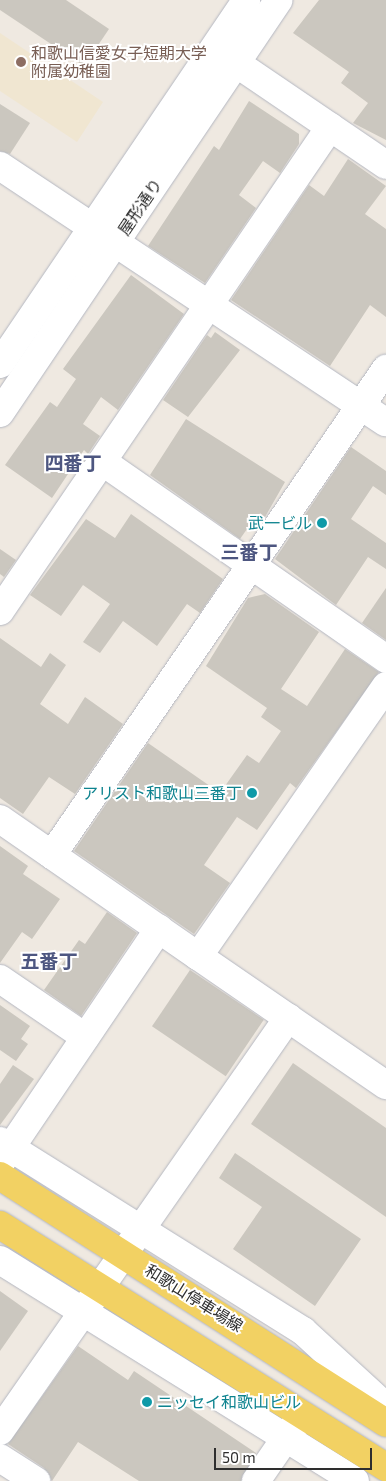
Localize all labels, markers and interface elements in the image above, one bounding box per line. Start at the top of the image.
place label: 和歌山信愛女子短期大学 附属幼稚園 [31,43,207,81]
marker: 和歌山信愛女子短期大学 附属幼稚園 [15,56,27,68]
street label: 屋形通り [114,175,166,239]
district label: 四番丁 [45,452,101,474]
place label: 武一ビル [248,513,312,533]
marker: 武一ビル [316,517,328,529]
district label: 三番丁 [221,541,277,563]
place label: アリスト和歌山三番丁 [82,783,242,803]
marker: アリスト和歌山三番丁 [246,787,258,799]
district label: 五番丁 [21,950,77,972]
street label: 和歌山停車場線 [141,1260,247,1336]
place label: ニッセイ和歌山ビル [157,1392,301,1412]
marker: ニッセイ和歌山ビル [141,1396,153,1408]
scale bar [216,1438,374,1470]
text: 50 m [222,1448,256,1466]

